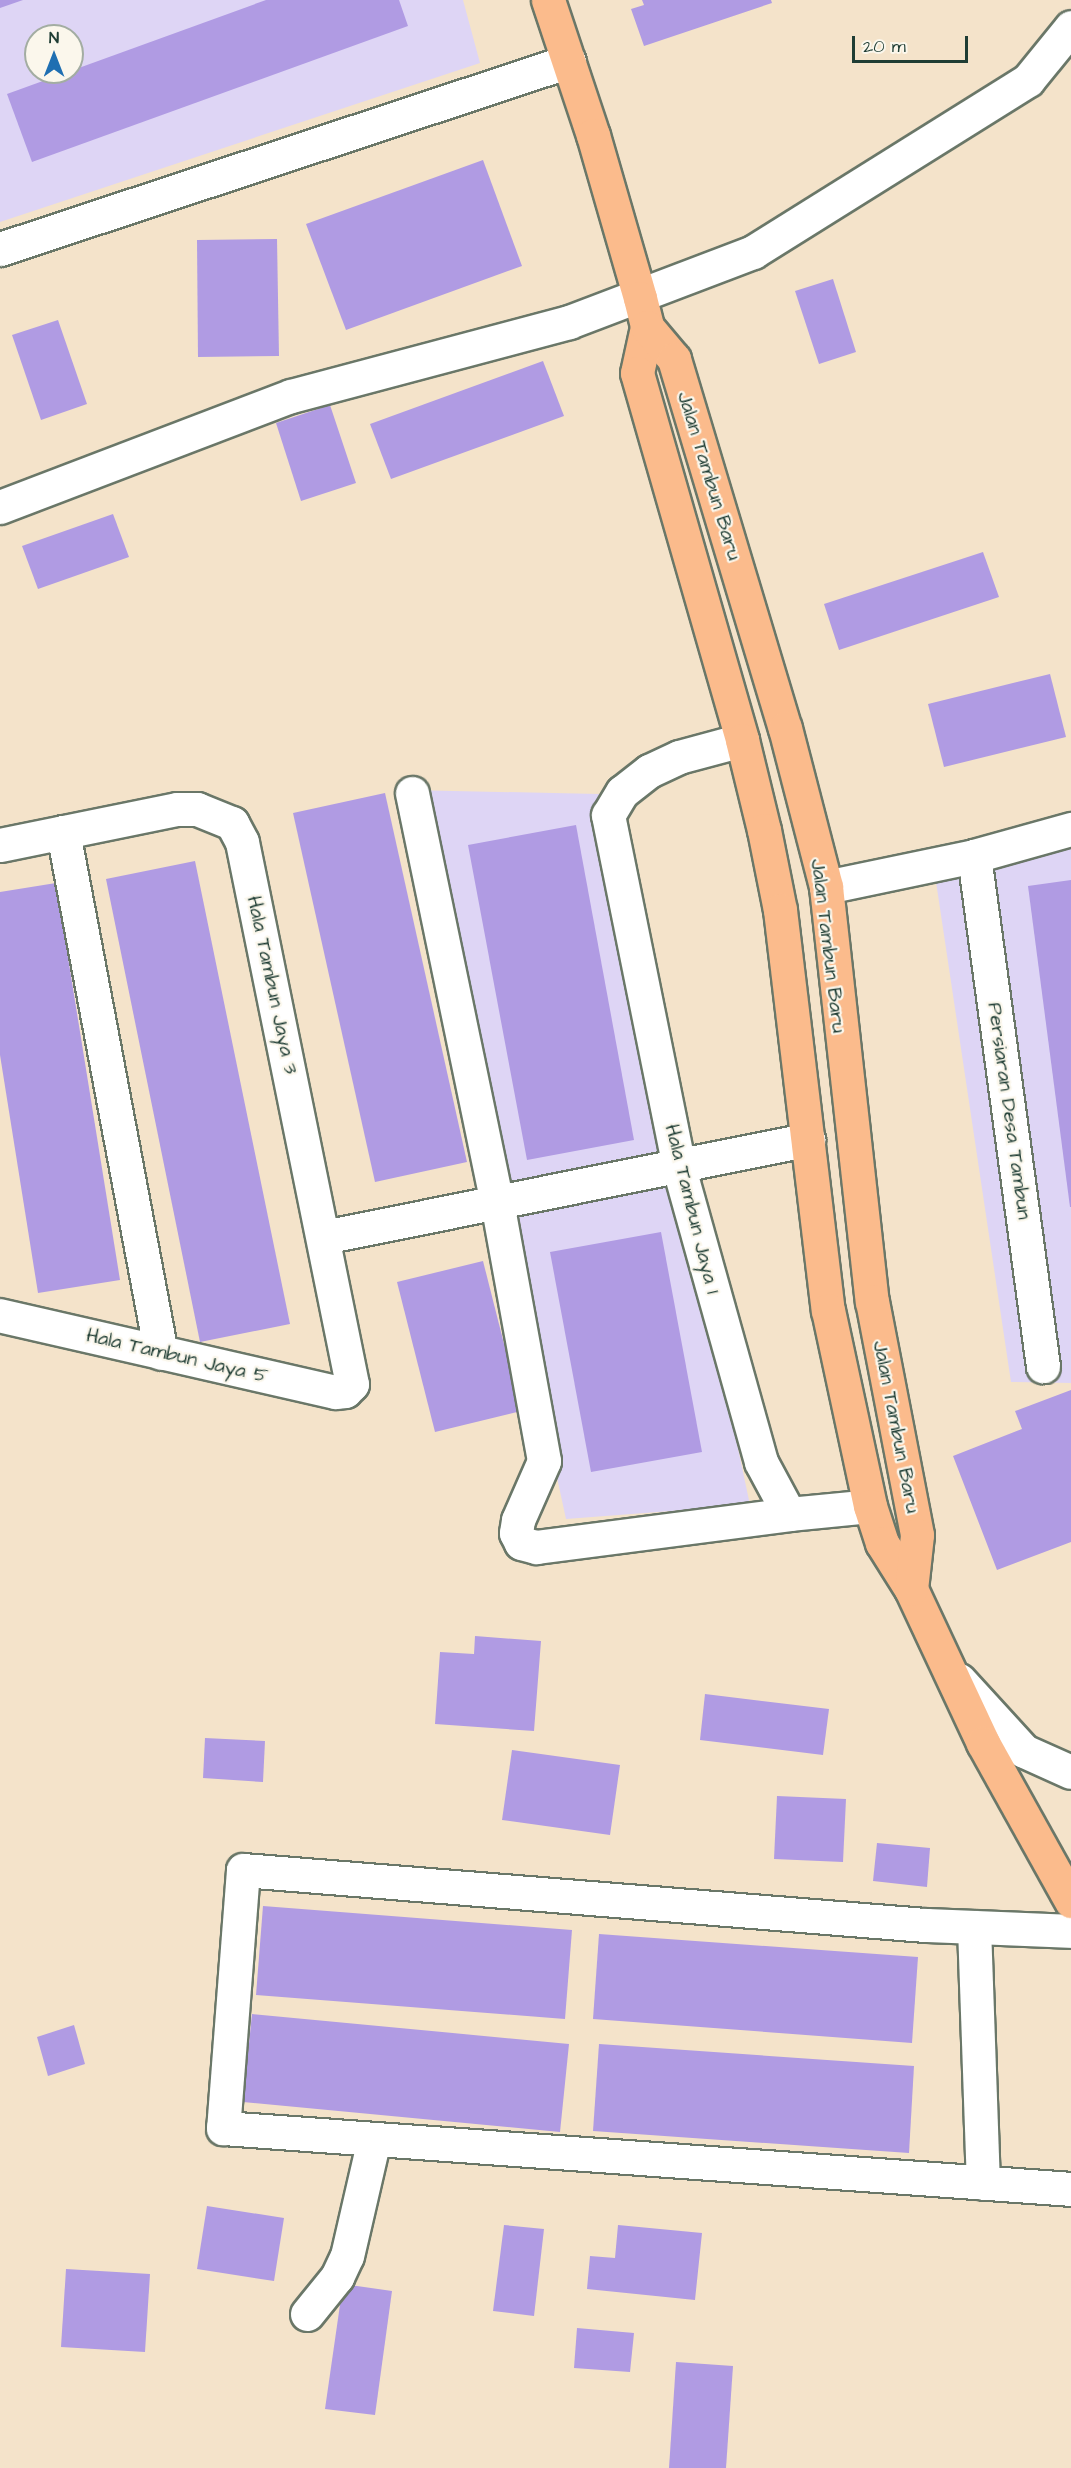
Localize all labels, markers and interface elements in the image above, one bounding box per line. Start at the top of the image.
north arrow [24,24,84,84]
scale bar [855,24,970,62]
text: N [49,27,59,49]
text: 20 m [863,34,906,59]
street label: Jalan Tambun Baru [672,389,746,563]
street label: Jalan Tambun Baru [805,858,851,1034]
street label: Hala Tambun Jaya 3 [241,894,303,1076]
street label: Persiaran Desa Tambun [982,1001,1036,1221]
street label: Hala Tambun Jaya 1 [659,1122,725,1296]
street label: Hala Tambun Jaya 5 [84,1323,270,1389]
street label: Jalan Tambun Baru [867,1339,925,1515]

